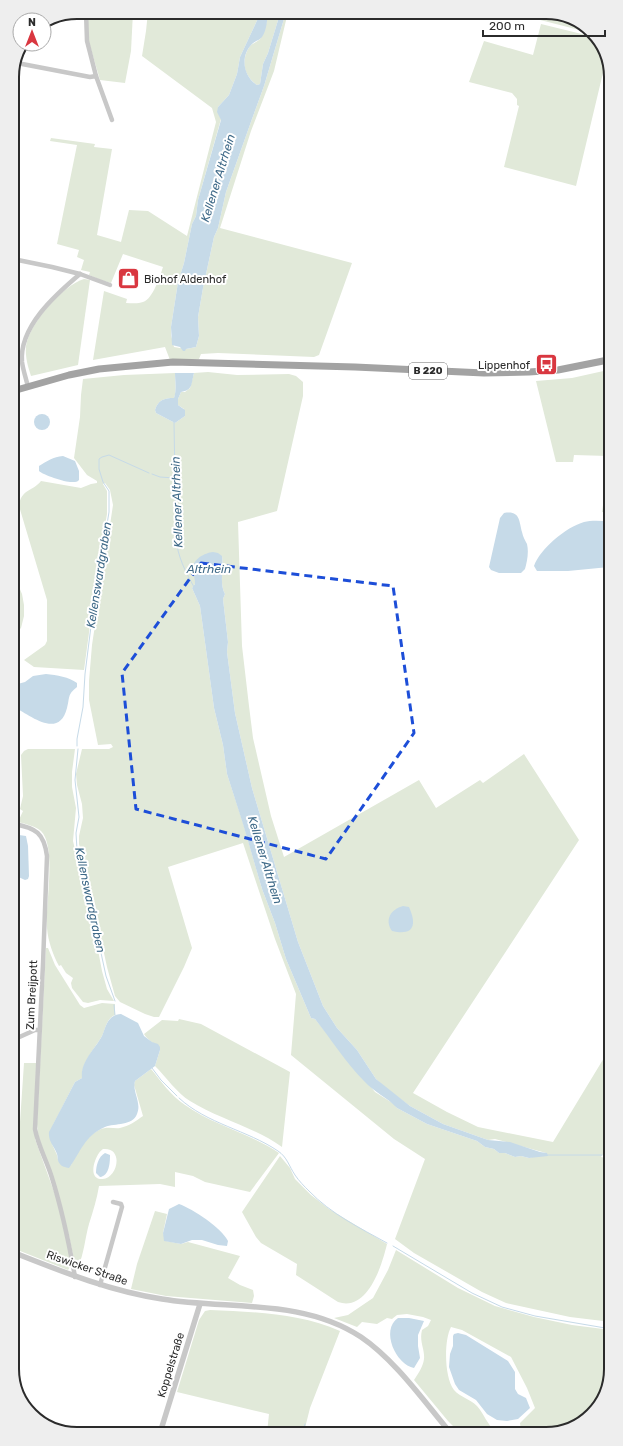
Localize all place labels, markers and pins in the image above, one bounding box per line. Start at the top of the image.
shop icon: Biohof Aldenhof [116,266,142,292]
place label: Biohof Aldenhof [144,273,227,286]
bus stop icon: Lippenhof [533,352,559,378]
place label: Lippenhof [478,359,531,372]

